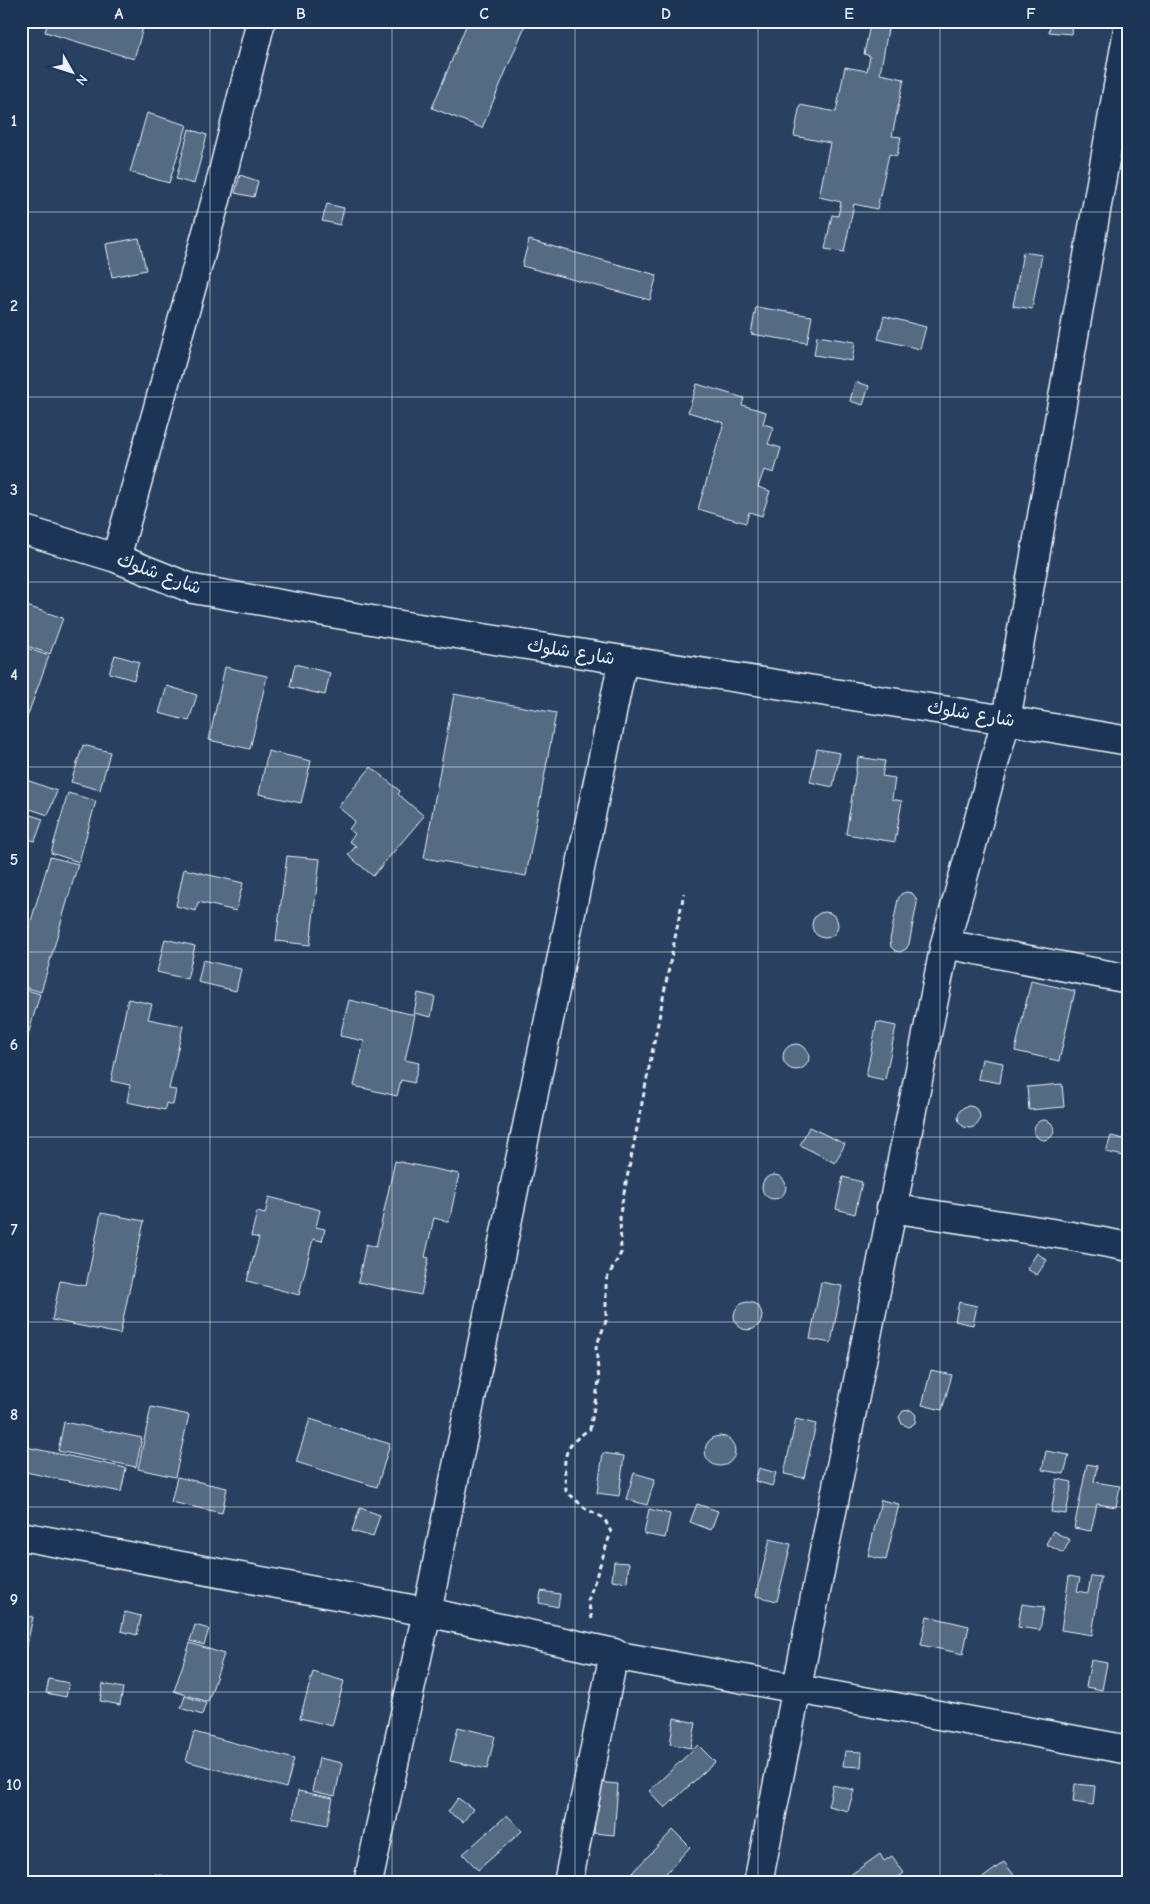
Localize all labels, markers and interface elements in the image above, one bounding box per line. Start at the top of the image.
text: A [115,5,124,23]
text: B [296,5,306,23]
text: C [479,5,489,23]
text: D [661,5,671,23]
text: E [844,5,854,23]
text: F [1026,5,1036,23]
north arrow [48,48,98,98]
text: N [72,71,91,89]
text: 1 [11,112,17,130]
text: 2 [10,297,18,315]
text: 3 [10,481,18,499]
street label: شارع شلوك [114,549,204,600]
street label: شارع شلوك [526,635,616,670]
text: 4 [10,666,18,684]
street label: شارع شلوك [926,697,1016,732]
text: 5 [10,851,18,869]
text: 6 [10,1036,18,1054]
text: 7 [10,1221,18,1239]
text: 8 [10,1406,18,1424]
text: 9 [10,1591,18,1609]
text: 10 [6,1776,22,1794]

